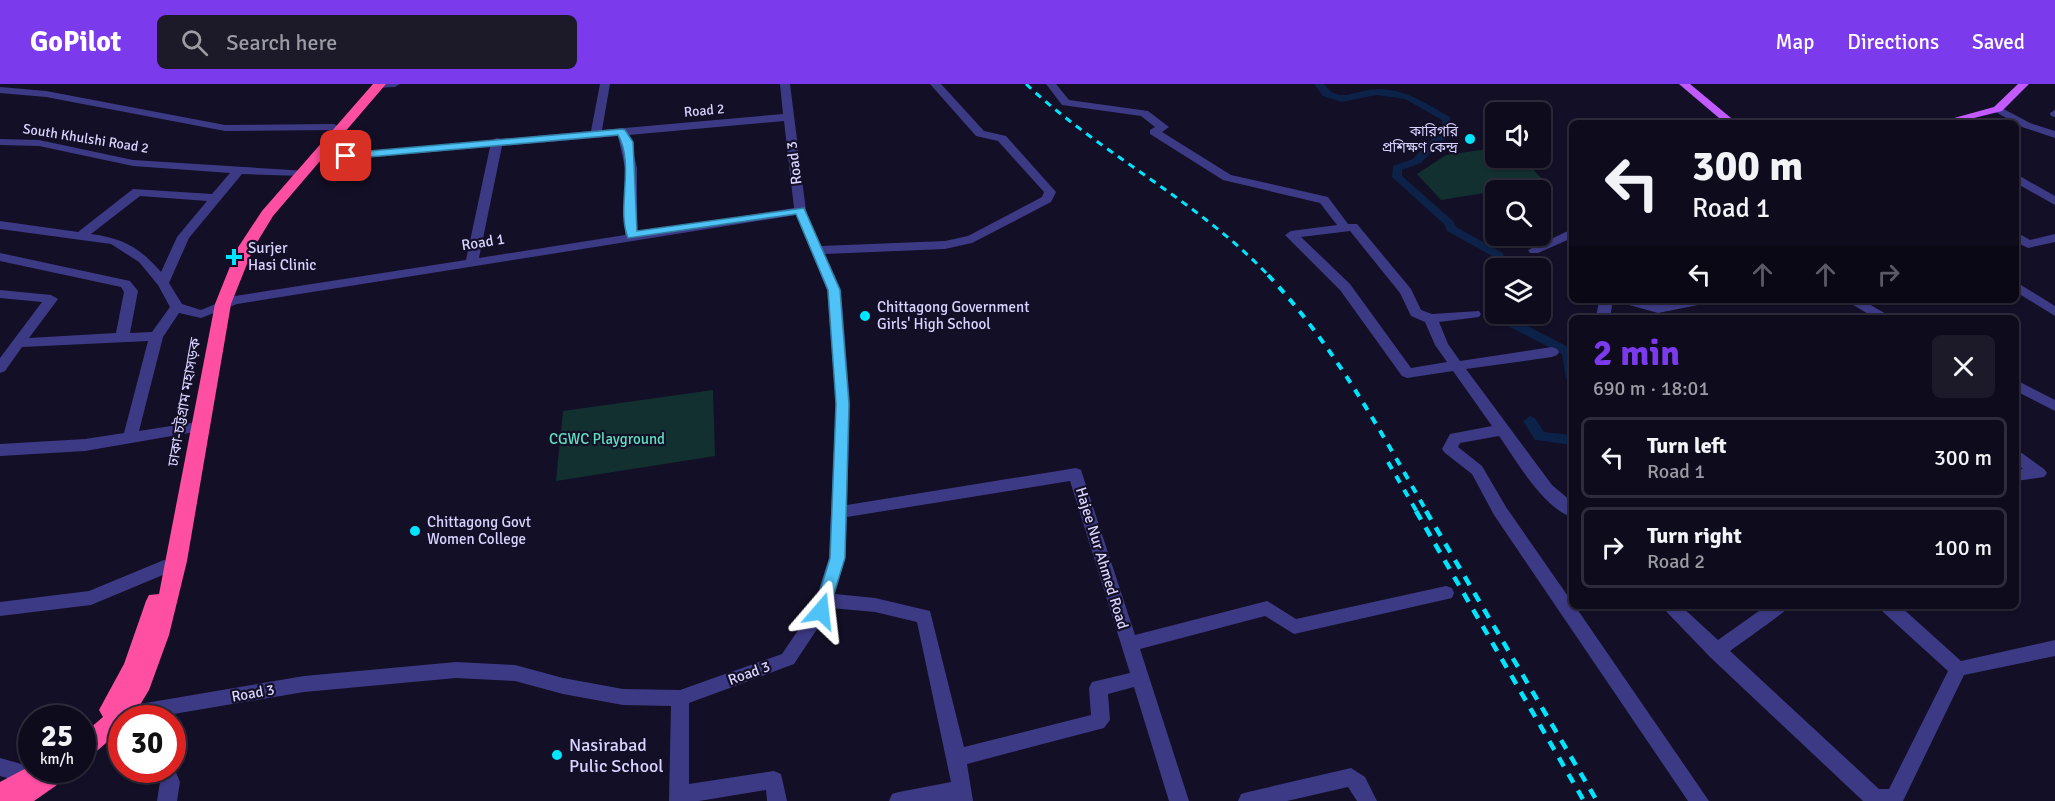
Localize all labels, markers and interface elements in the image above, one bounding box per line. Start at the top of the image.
search box [157,15,577,69]
text: GoPilot [30,25,121,59]
icon: search [178,26,211,59]
text: Search here [226,29,337,56]
text: Map [1776,29,1814,55]
text: Directions [1847,29,1939,55]
text: Saved [1972,29,2025,55]
street label: Road 2 [683,100,725,121]
map controls [1485,102,1551,324]
button: sound [1485,102,1551,168]
street label: South Khulshi Road 2 [22,120,150,157]
place label: কারিগরি প্রশিক্ষণ কেন্দ্র [1382,123,1459,156]
pin [320,130,371,181]
marker: কারিগরি প্রশিক্ষণ কেন্দ্র [1463,132,1477,146]
icon: arrive [329,139,362,172]
street label: Road 3 [782,140,806,186]
text: 300 m [1692,141,1803,192]
icon: left [1593,144,1671,222]
button: search [1485,180,1551,246]
text: Road 1 [1692,192,1770,225]
street label: Road 1 [460,230,506,254]
place label: Surjer Hasi Clinic [248,239,316,274]
marker: Surjer Hasi Clinic [225,248,243,266]
button: layers [1485,258,1551,324]
icon: left [1683,258,1716,291]
icon: ahead [1746,258,1779,291]
icon: ahead [1809,258,1842,291]
icon: right [1872,258,1905,291]
place label: Chittagong Government Girls' High School [877,298,1029,333]
marker: Chittagong Government Girls' High School [858,309,872,323]
text: 2 min [1593,331,1680,376]
street label: ঢাকা-চট্টগ্রাম মহাসড়ক [164,335,204,469]
button: close [1932,335,1995,398]
text: 690 m · 18:01 [1593,376,1709,401]
park label: CGWC Playground [549,430,665,448]
text: Turn left [1647,432,1727,459]
icon: left [1596,441,1629,474]
text: 300 m [1934,444,1992,471]
text: Road 1 [1647,459,1705,484]
street label: Hajee Nur Ahmed Road [1072,485,1132,631]
place label: Chittagong Govt Women College [427,513,531,548]
text: Turn right [1647,522,1742,549]
marker: Chittagong Govt Women College [408,524,422,538]
icon: right [1596,531,1629,564]
text: 100 m [1934,534,1992,561]
text: Road 2 [1647,549,1705,574]
position arrow [789,579,853,643]
street label: Road 3 [725,657,773,689]
street label: Road 3 [230,680,276,706]
speed limit sign: 30 [108,705,186,783]
text: 25 [41,718,73,755]
place label: Nasirabad Pulic School [569,734,664,777]
marker: Nasirabad Pulic School [550,748,564,762]
text: km/h [40,750,74,768]

